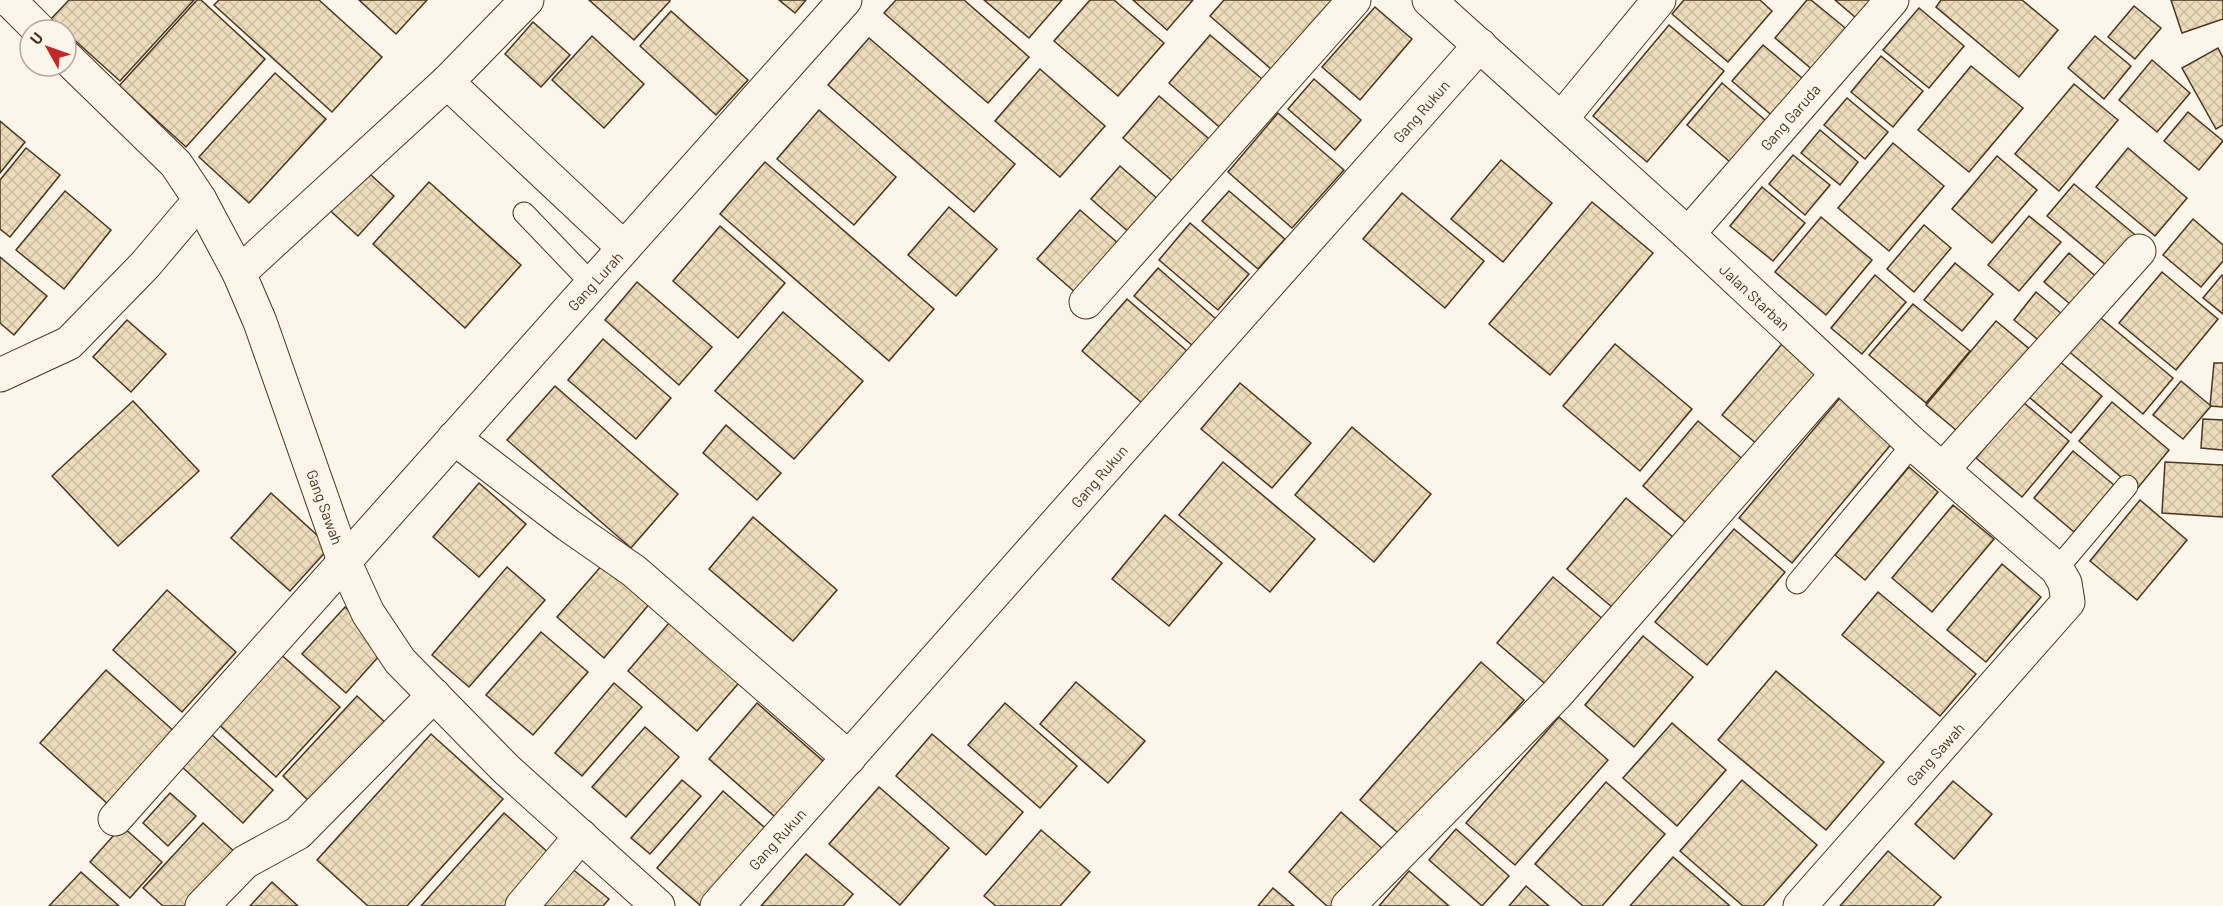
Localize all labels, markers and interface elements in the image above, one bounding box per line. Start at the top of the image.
north arrow [18,18,78,78]
text: U [26,28,47,48]
street label: Gang Rukun [1389,76,1453,146]
street label: Gang Garuda [1756,80,1824,154]
street label: Gang Lurah [564,248,626,314]
street label: Jalan Starban [1716,260,1794,334]
street label: Gang Rukun [1067,441,1131,511]
street label: Gang Sawah [303,467,347,547]
street label: Gang Sawah [1902,719,1968,789]
street label: Gang Rukun [745,804,809,874]

